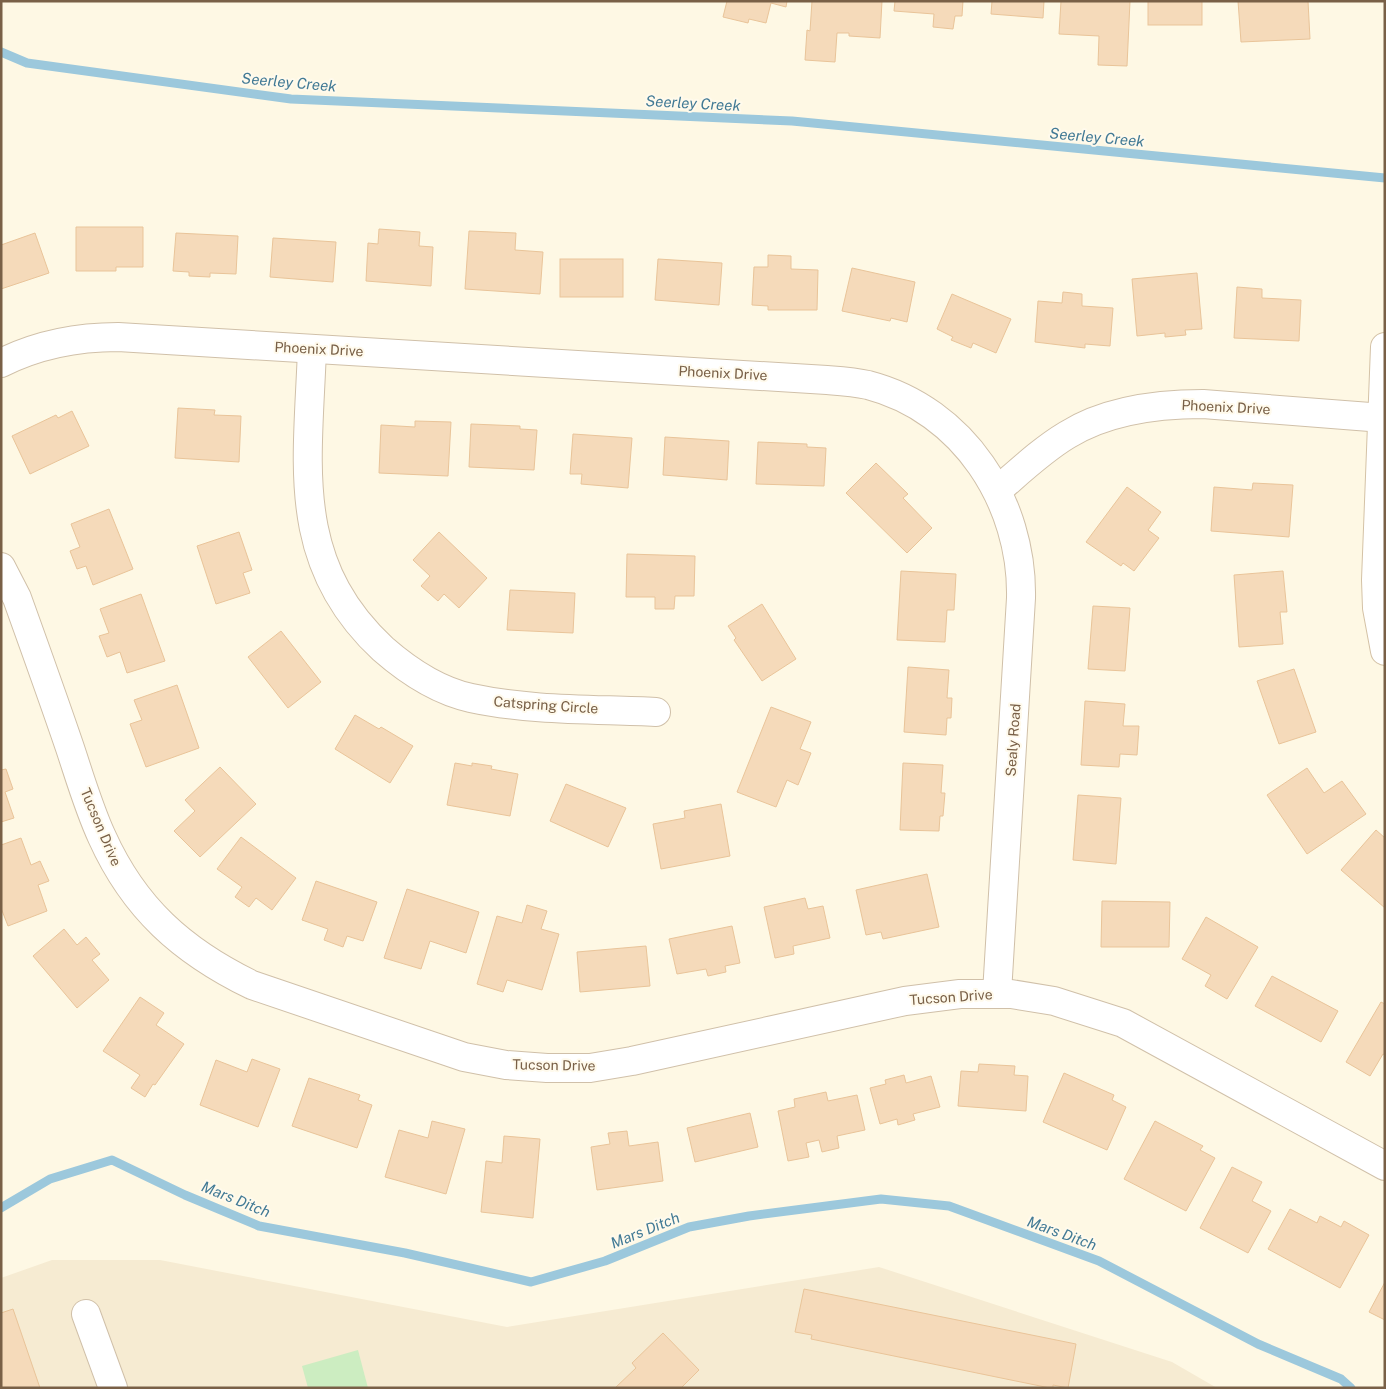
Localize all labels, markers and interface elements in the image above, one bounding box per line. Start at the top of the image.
water label: Seerley Creek [241,69,338,95]
water label: Seerley Creek [645,92,742,114]
water label: Seerley Creek [1049,124,1146,150]
street label: Phoenix Drive [274,339,364,359]
street label: Phoenix Drive [678,363,768,383]
street label: Phoenix Drive [1181,397,1271,417]
street label: Catspring Circle [493,693,599,717]
street label: Sealy Road [1002,703,1024,777]
street label: Tucson Drive [77,786,125,868]
street label: Tucson Drive [909,986,993,1008]
street label: Tucson Drive [512,1056,596,1074]
water label: Mars Ditch [199,1177,273,1221]
water label: Mars Ditch [608,1208,682,1252]
water label: Mars Ditch [1025,1213,1099,1253]

